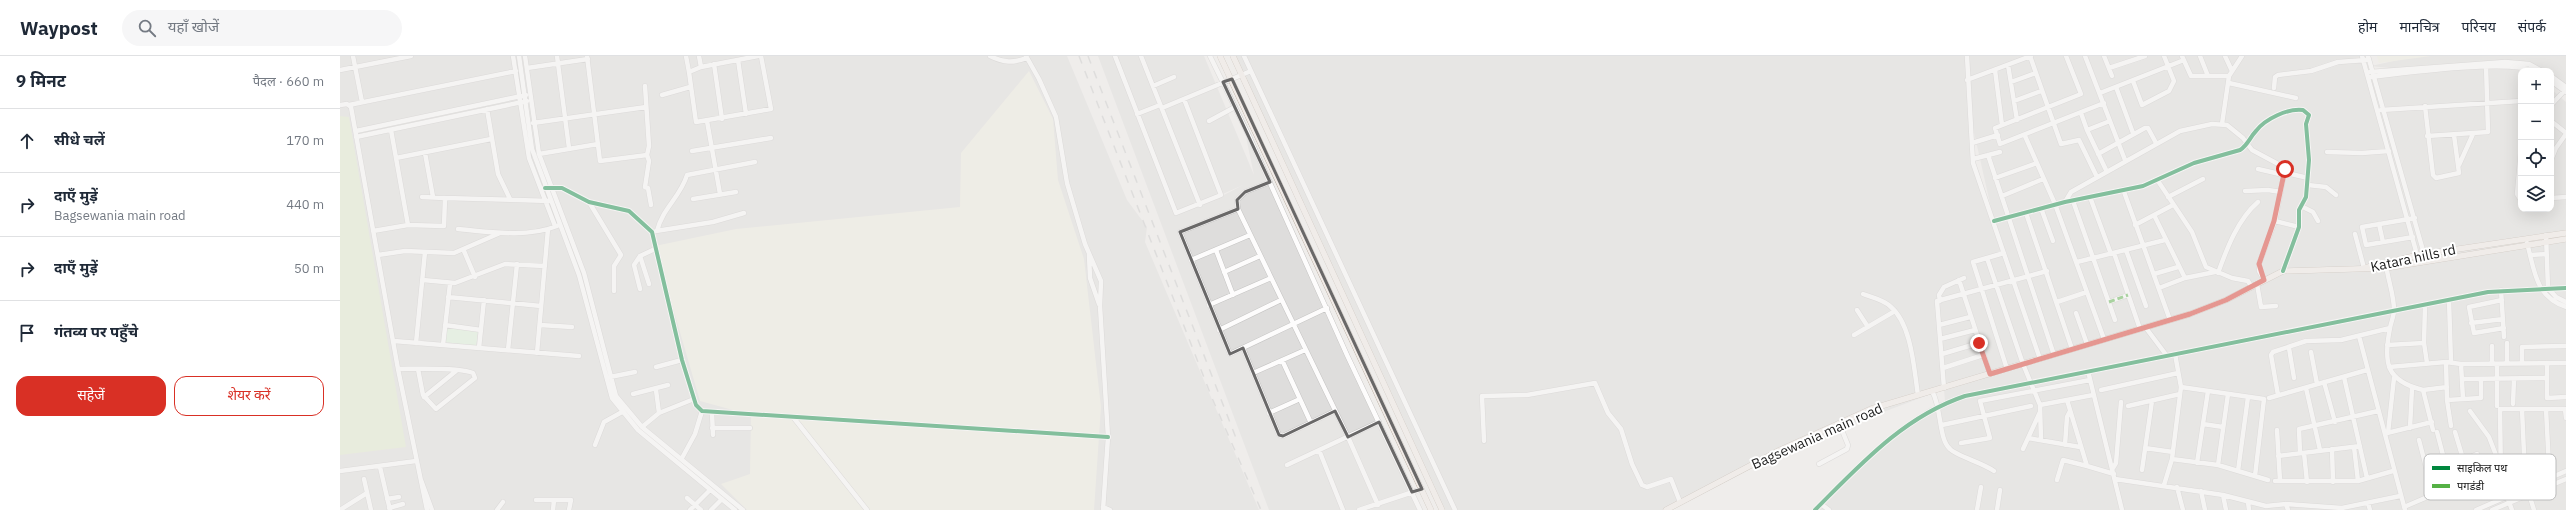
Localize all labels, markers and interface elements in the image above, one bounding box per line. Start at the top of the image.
search box [122,10,402,46]
text: Waypost [20,16,98,40]
icon: search [136,17,158,39]
text: यहाँ खोजें [168,17,219,36]
text: होम [2358,18,2377,36]
text: मानचित्र [2399,18,2440,36]
text: परिचय [2462,18,2496,36]
text: संपर्क [2518,18,2546,36]
map controls [2518,68,2554,212]
button: + [2518,68,2554,104]
text: 9 मिनट [16,70,66,92]
text: पैदल · 660 m [253,73,324,90]
button: − [2518,104,2554,140]
icon: ahead [16,130,38,152]
text: सीधे चलें [54,130,105,149]
text: 170 m [286,132,324,149]
button: locate [2518,140,2554,176]
route start [2276,160,2294,178]
button: layers [2518,176,2554,212]
text: दाएँ मुड़ें [54,186,98,205]
icon: right [16,194,38,216]
text: 440 m [286,196,324,213]
text: Bagsewania main road [54,207,186,224]
street label: Katara hills rd [2369,240,2457,276]
icon: right [16,258,38,280]
text: दाएँ मुड़ें [54,258,98,277]
text: 50 m [294,260,324,277]
icon: arrive [16,322,38,344]
text: गंतव्य पर पहुँचे [54,322,138,341]
route end [1970,334,1988,352]
button: सहेजें [16,376,166,416]
button: शेयर करें [174,376,324,416]
street label: Bagsewania main road [1749,399,1885,473]
legend [2424,454,2556,500]
text: साइकिल पथ [2457,461,2508,475]
text: पगडंडी [2457,479,2484,493]

